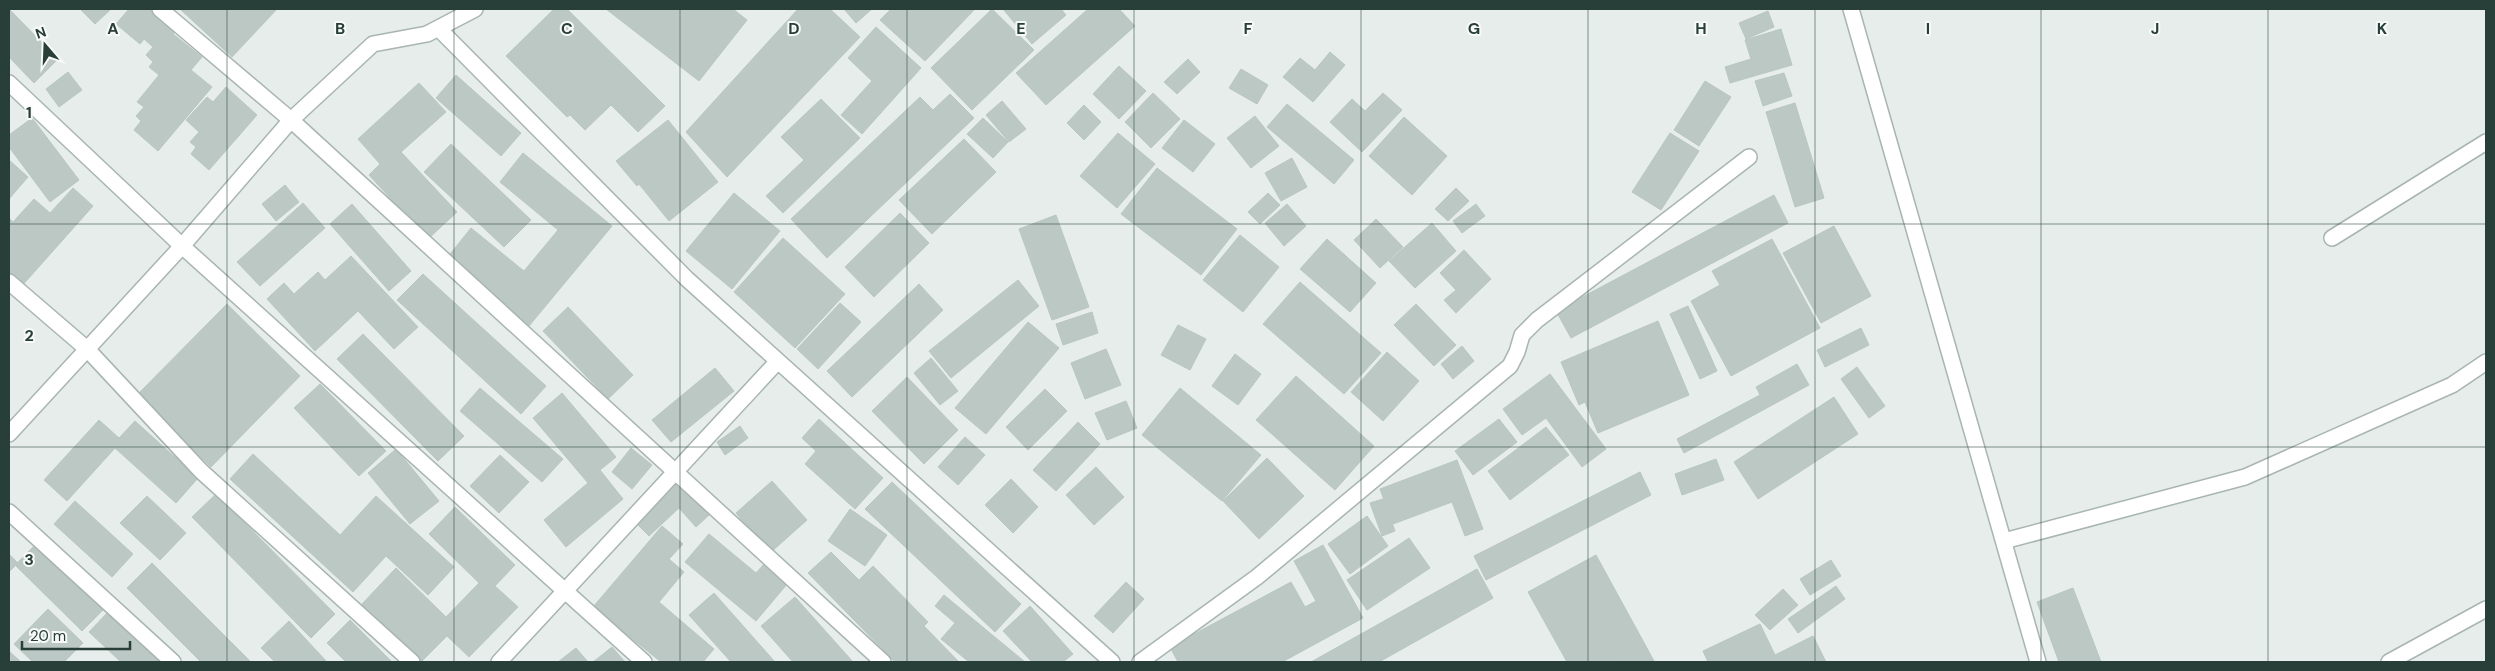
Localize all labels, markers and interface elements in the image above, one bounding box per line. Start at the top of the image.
text: A [107,18,119,39]
text: B [335,18,345,39]
text: C [561,18,573,39]
text: D [788,18,800,39]
text: E [1016,18,1026,39]
text: F [1244,18,1253,39]
text: G [1468,18,1480,39]
text: H [1695,18,1707,39]
text: I [1926,18,1930,39]
text: J [2151,18,2159,39]
text: K [2377,18,2388,39]
north arrow [20,20,70,70]
text: N [33,23,49,43]
text: 1 [26,102,32,123]
text: 2 [24,325,34,346]
text: 3 [24,549,34,570]
scale bar [22,618,130,650]
text: 20 m [30,626,66,646]

